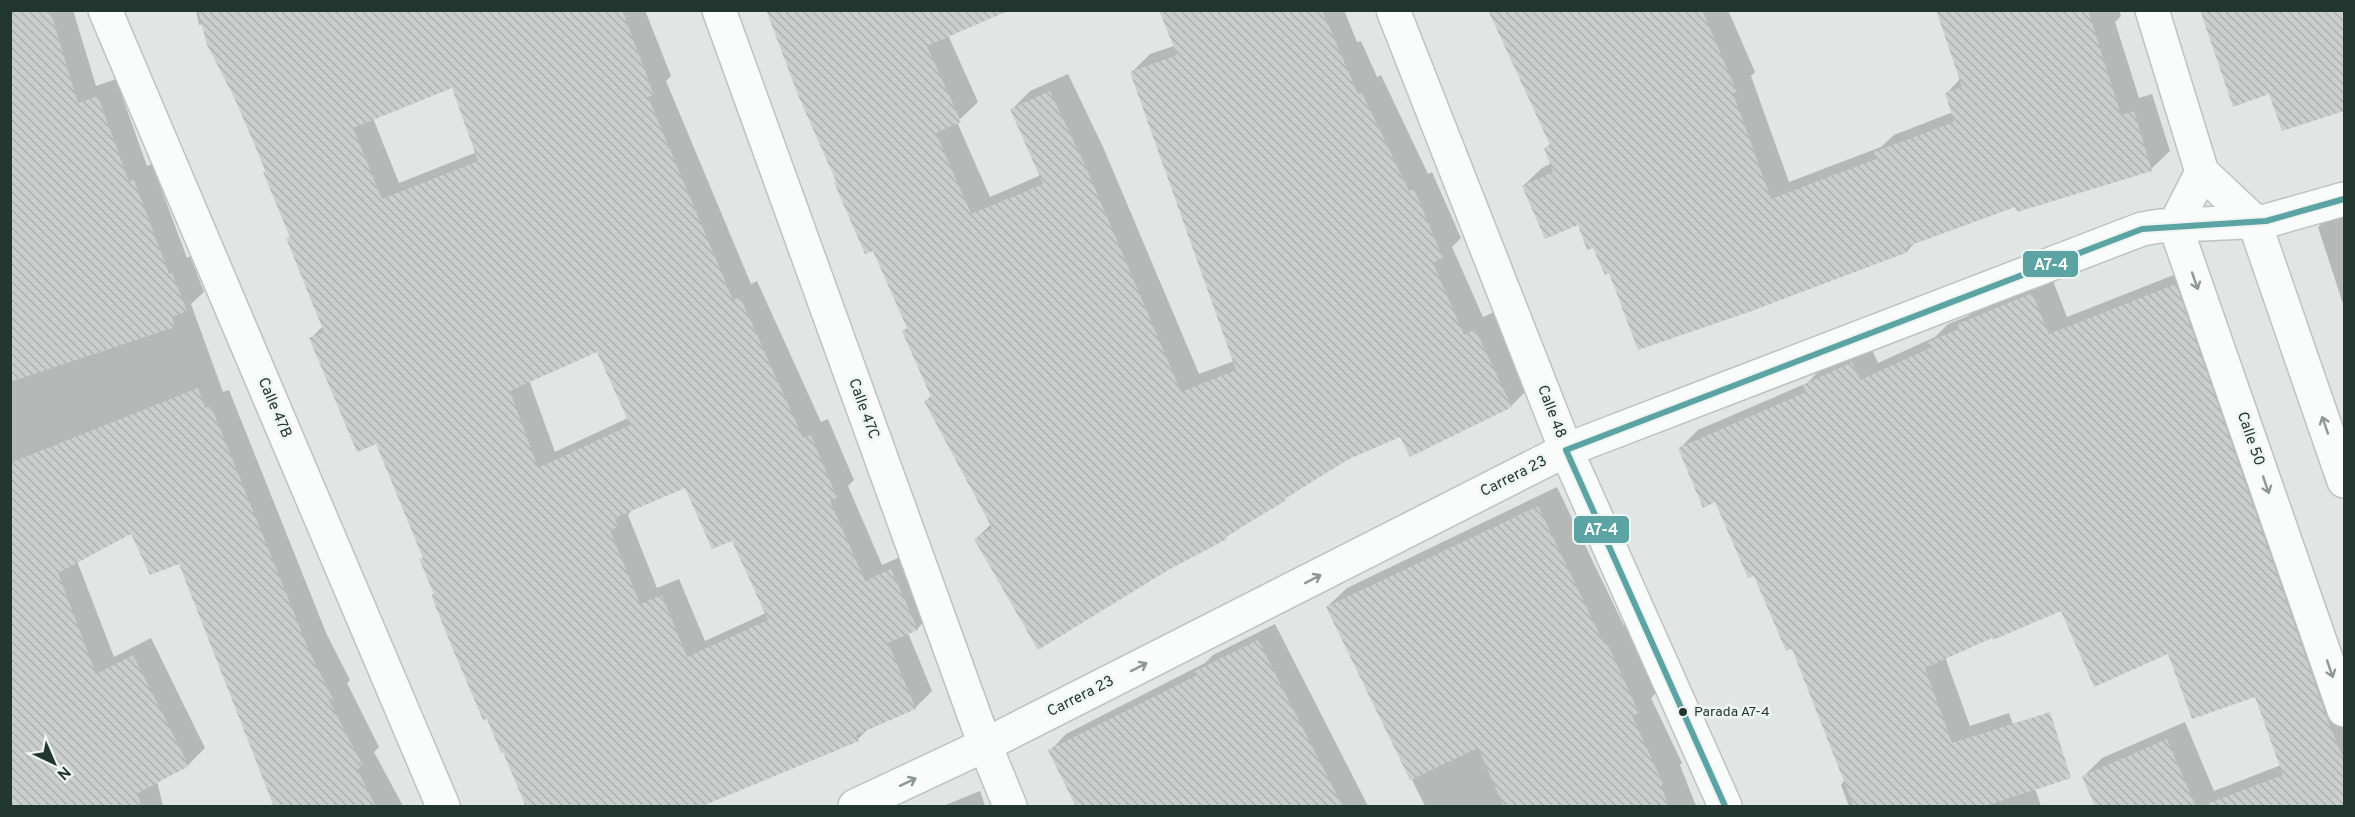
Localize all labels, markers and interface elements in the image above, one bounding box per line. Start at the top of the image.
line badge: A7-4 [2022,250,2079,278]
text: A7-4 [2034,256,2068,276]
one-way arrow [2190,271,2201,290]
street label: Calle 47B [253,375,295,441]
street label: Calle 47C [843,376,883,442]
street label: Calle 48 [1532,383,1570,441]
street label: Calle 50 [2232,409,2268,469]
one-way arrow [2319,416,2330,435]
street label: Carrera 23 [1477,452,1551,502]
one-way arrow [2261,475,2272,493]
line badge: A7-4 [1573,515,1630,544]
text: A7-4 [1584,521,1618,541]
one-way arrow [1303,573,1321,584]
one-way arrow [2326,659,2337,678]
one-way arrow [1129,661,1147,672]
street label: Carrera 23 [1044,672,1118,722]
place label: Parada A7-4 [1694,704,1770,721]
marker: Parada A7-4 [1677,706,1689,718]
north arrow [24,733,84,793]
text: N [52,761,74,784]
one-way arrow [898,775,916,787]

